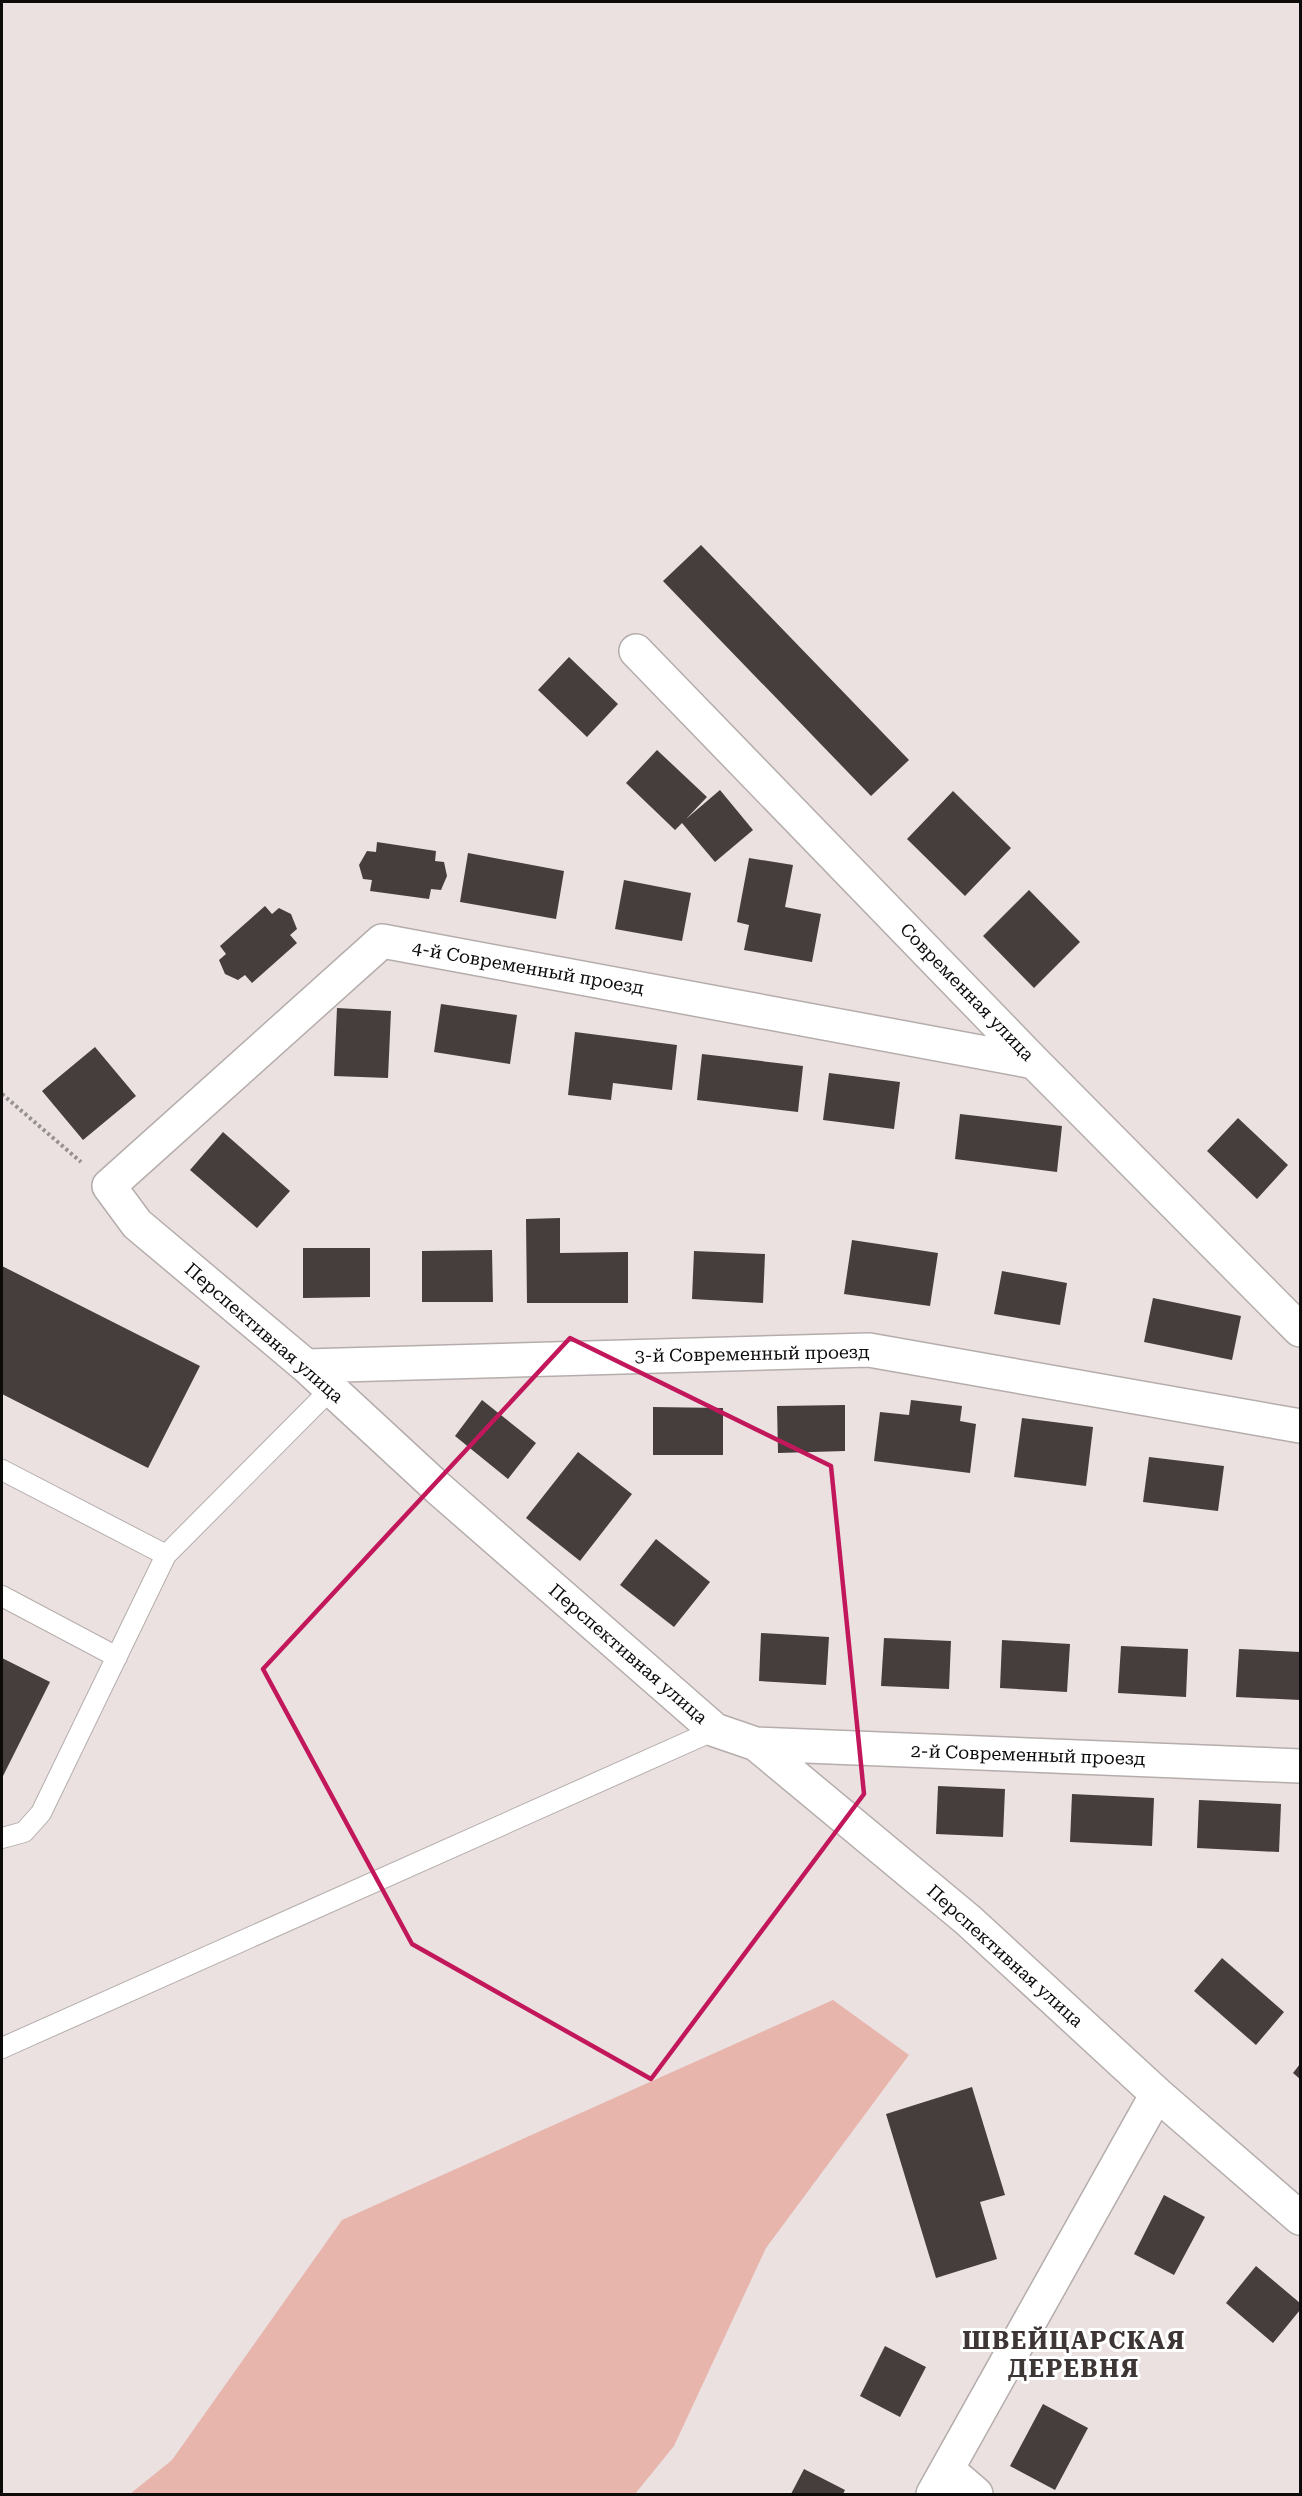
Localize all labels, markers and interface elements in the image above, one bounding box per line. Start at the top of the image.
street label: Современная улица [896,918,1039,1065]
street label: 4-й Современный проезд [411,937,646,998]
street label: Перспективная улица [181,1258,348,1407]
street label: 3-й Современный проезд [634,1341,870,1366]
street label: Перспективная улица [545,1579,712,1728]
street label: 2-й Современный проезд [910,1740,1146,1769]
street label: Перспективная улица [923,1880,1088,2031]
district label: ШВЕЙЦАРСКАЯ ДЕРЕВНЯ [962,2326,1186,2383]

